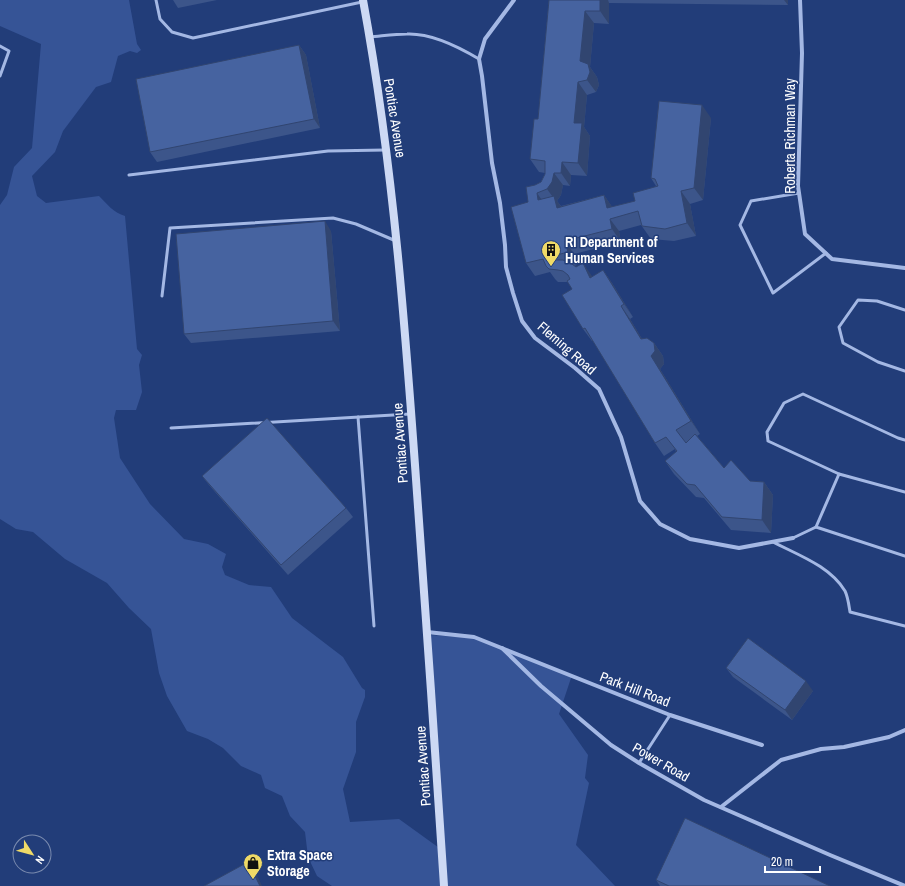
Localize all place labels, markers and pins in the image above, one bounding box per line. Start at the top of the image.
place label: RI Department of Human Services [565,233,658,267]
building icon: RI Department of Human Services [540,239,562,267]
place label: Extra Space Storage [267,846,333,880]
shop icon: Extra Space Storage [242,852,264,880]

